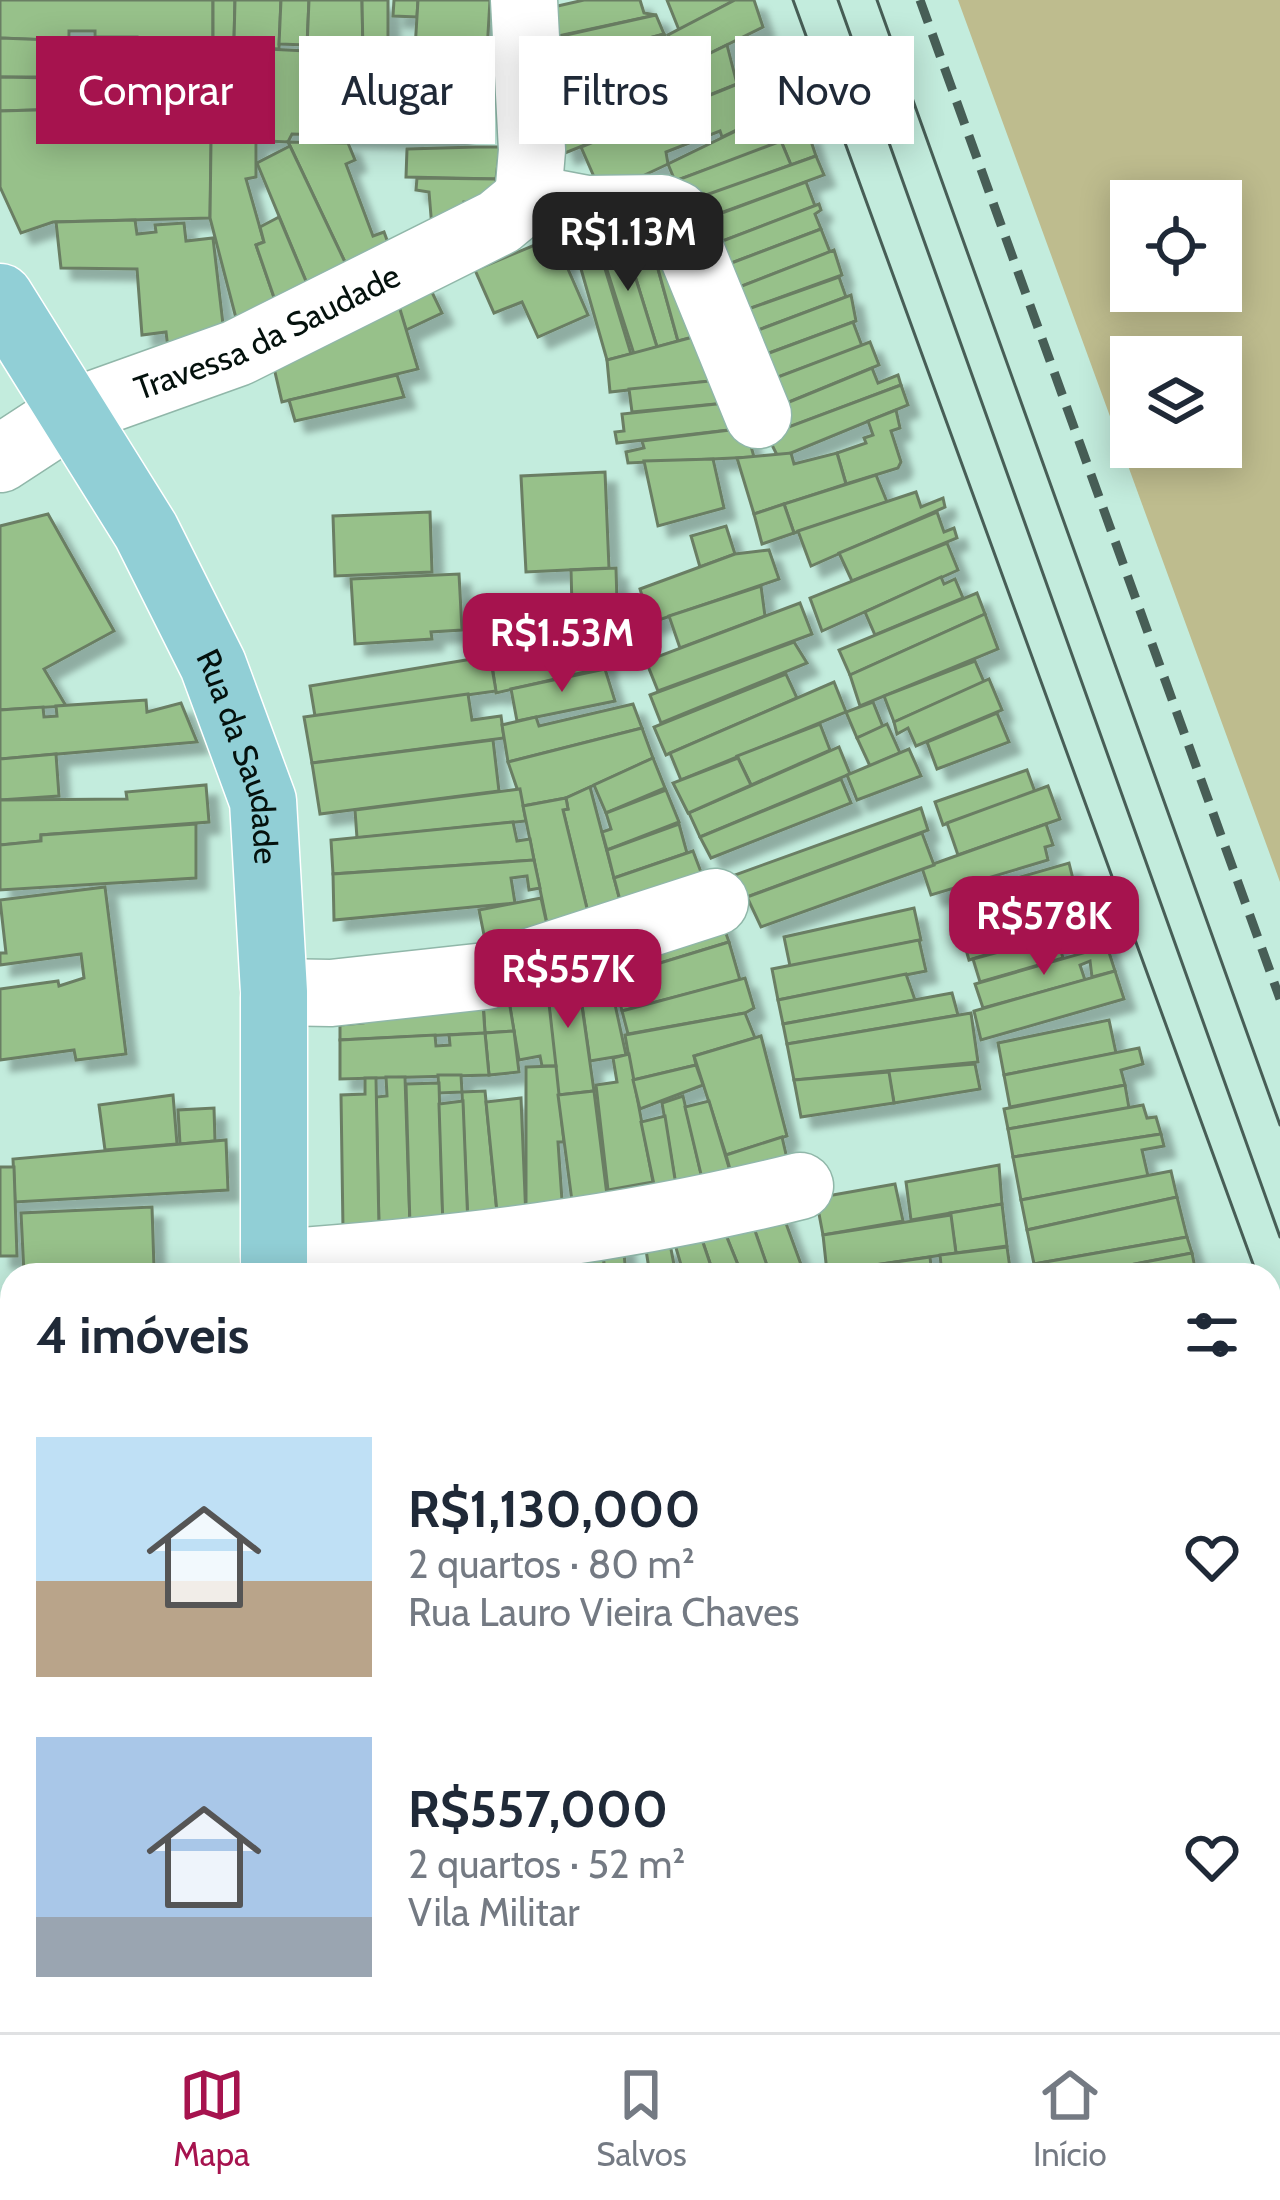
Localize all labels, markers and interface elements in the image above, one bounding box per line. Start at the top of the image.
chip: Comprar [36,36,275,144]
chip: Alugar [299,36,495,144]
chip: Filtros [519,36,711,144]
chip: Novo [735,36,914,144]
map controls [1110,180,1242,468]
button: locate [1110,180,1242,312]
pin: R$1.13M [517,192,739,294]
text: R$1.13M [559,207,697,255]
street label: Travessa da Saudade [129,255,406,408]
button: layers [1110,336,1242,468]
pin: R$1.53M [451,593,673,695]
text: R$1.53M [490,608,634,656]
street label: Rua da Saudade [188,642,287,865]
pin: R$578K [946,876,1142,978]
text: R$578K [976,891,1112,939]
pin: R$557K [470,929,666,1031]
text: R$557K [501,944,635,992]
icon: filters [1179,1302,1245,1368]
text: 4 imóveis [36,1304,249,1366]
text: R$1,130,000 [408,1478,700,1540]
icon: home [132,1485,276,1629]
icon: heart [1179,1524,1245,1590]
text: 2 quartos · 80 m² [408,1540,695,1588]
text: Rua Lauro Vieira Chaves [408,1588,799,1636]
text: R$557,000 [408,1778,668,1840]
icon: home [132,1785,276,1929]
icon: heart [1179,1824,1245,1890]
text: 2 quartos · 52 m² [408,1840,685,1888]
text: Vila Militar [408,1888,580,1936]
tab: Mapa [173,2062,250,2174]
tab: Salvos [596,2062,687,2174]
tab: Início [1033,2062,1107,2174]

